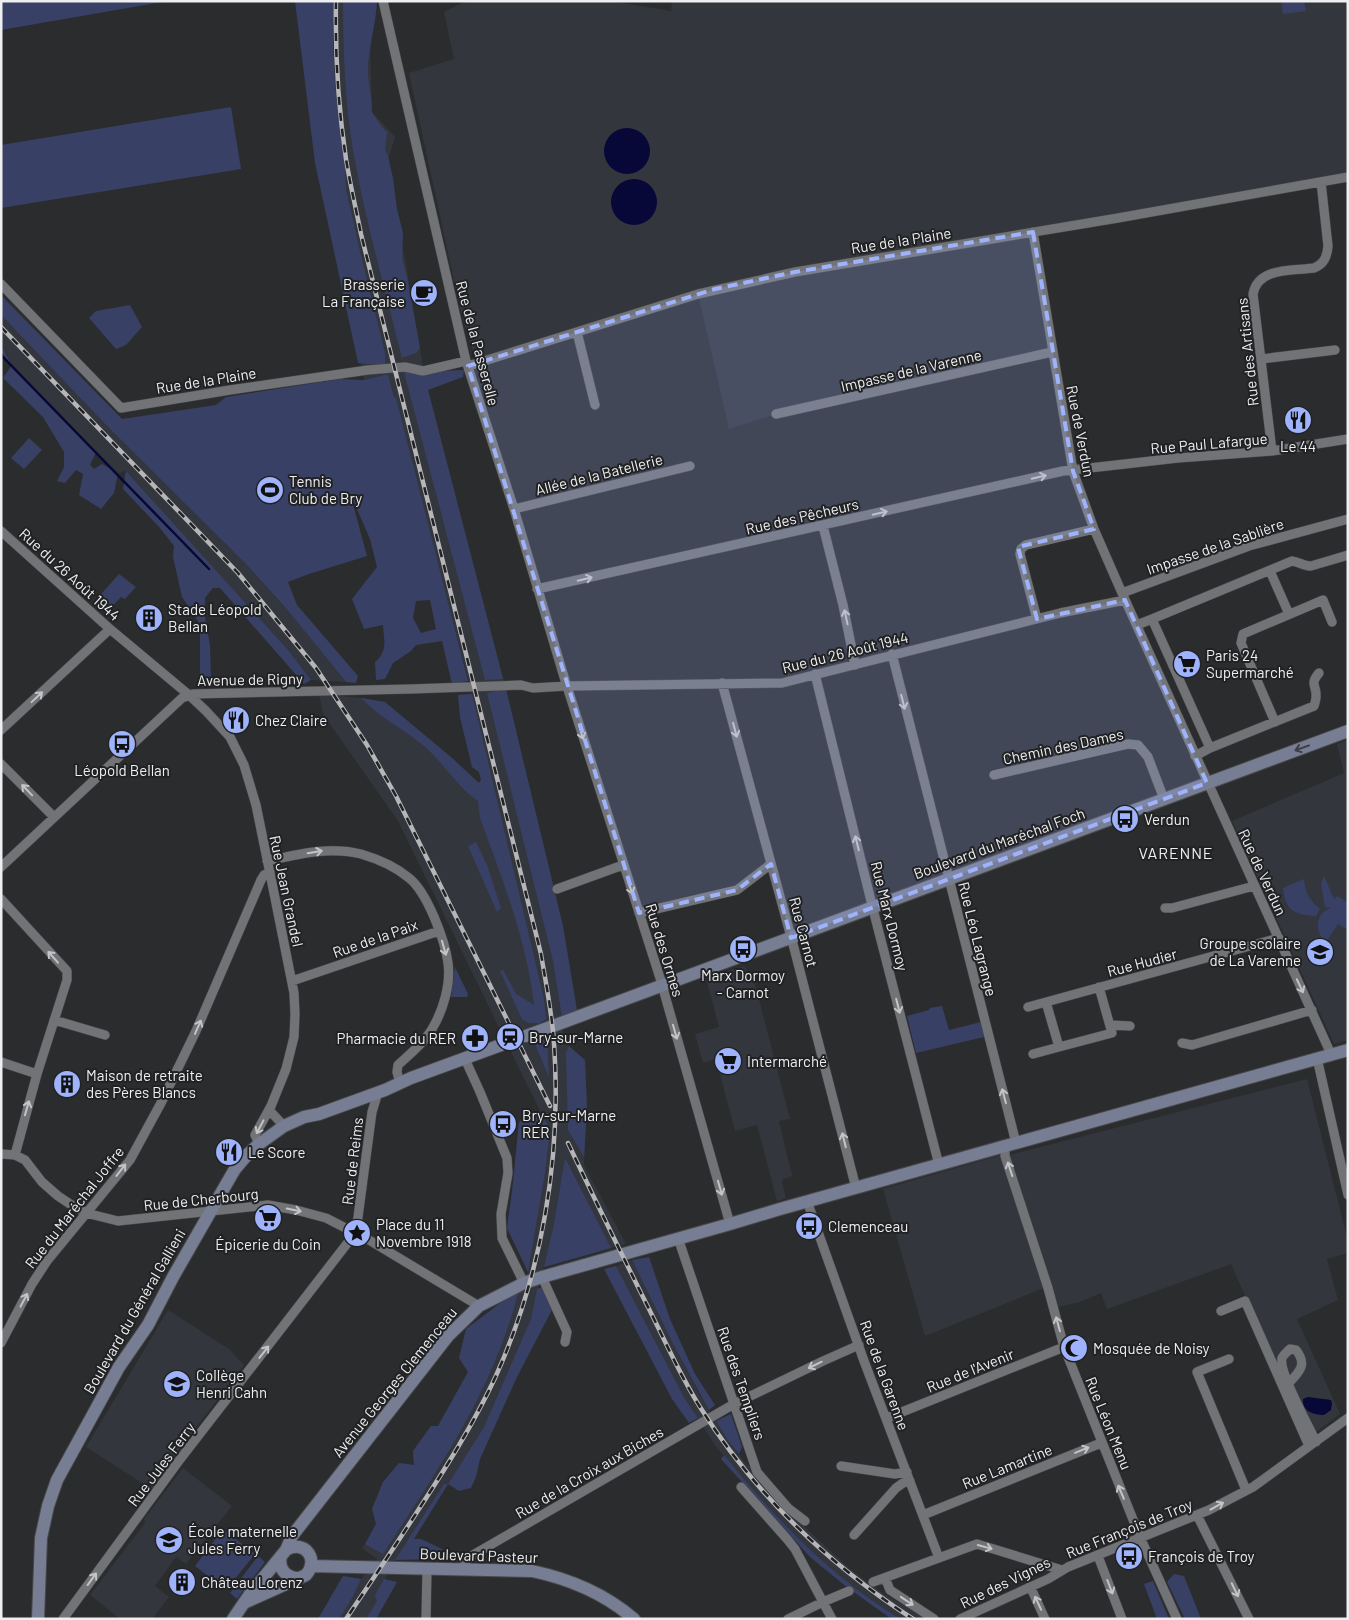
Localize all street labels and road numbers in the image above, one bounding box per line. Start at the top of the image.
street label: Rue de la Plaine [850,223,952,257]
street label: Rue de la Passerelle [453,279,503,407]
street label: Rue des Artisans [1232,297,1262,407]
street label: Impasse de la Varenne [839,345,983,395]
street label: Rue de la Plaine [155,363,257,397]
street label: Rue de Verdun [1063,384,1099,478]
street label: Rue Paul Lafargue [1150,429,1268,457]
street label: Allée de la Batellerie [533,449,665,499]
street label: Rue des Pêcheurs [744,494,860,538]
street label: Impasse de la Sablière [1144,514,1286,578]
street label: Rue du 26 Août 1944 [16,524,124,624]
street label: Rue du 26 Août 1944 [780,628,910,676]
street label: Avenue de Rigny [197,669,303,689]
street label: Chemin des Dames [1001,724,1125,768]
street label: Boulevard du Maréchal Foch [911,804,1087,882]
street label: Rue de Verdun [1235,826,1291,918]
street label: Rue Jean Grandel [266,834,308,948]
street label: Rue Marx Dormoy [868,859,912,973]
street label: Rue Léo Lagrange [955,880,1001,998]
street label: Rue Carnot [786,895,822,969]
street label: Rue des Ormes [642,901,688,999]
street label: Rue de la Paix [330,915,420,961]
street label: Rue Hudier [1105,944,1179,980]
street label: Rue de Reims [338,1116,366,1206]
street label: Rue du Maréchal Joffre [21,1142,127,1272]
street label: Rue de Cherbourg [143,1184,259,1214]
street label: Boulevard du Général Gallieni [79,1225,189,1397]
street label: Avenue Georges Clemenceau [328,1303,460,1461]
street label: Rue de la Garenne [857,1318,913,1432]
street label: Rue des Templiers [714,1324,770,1442]
street label: Rue de l'Avenir [924,1344,1017,1396]
street label: Rue Léon Menu [1082,1374,1136,1472]
street label: Rue Jules Ferry [124,1418,199,1510]
street label: Rue de la Croix aux Biches [512,1422,666,1522]
street label: Rue Lamartine [959,1440,1055,1492]
street label: Rue François de Troy [1063,1494,1195,1562]
street label: Boulevard Pasteur [419,1544,539,1566]
street label: Rue des Vignes [957,1552,1053,1612]

